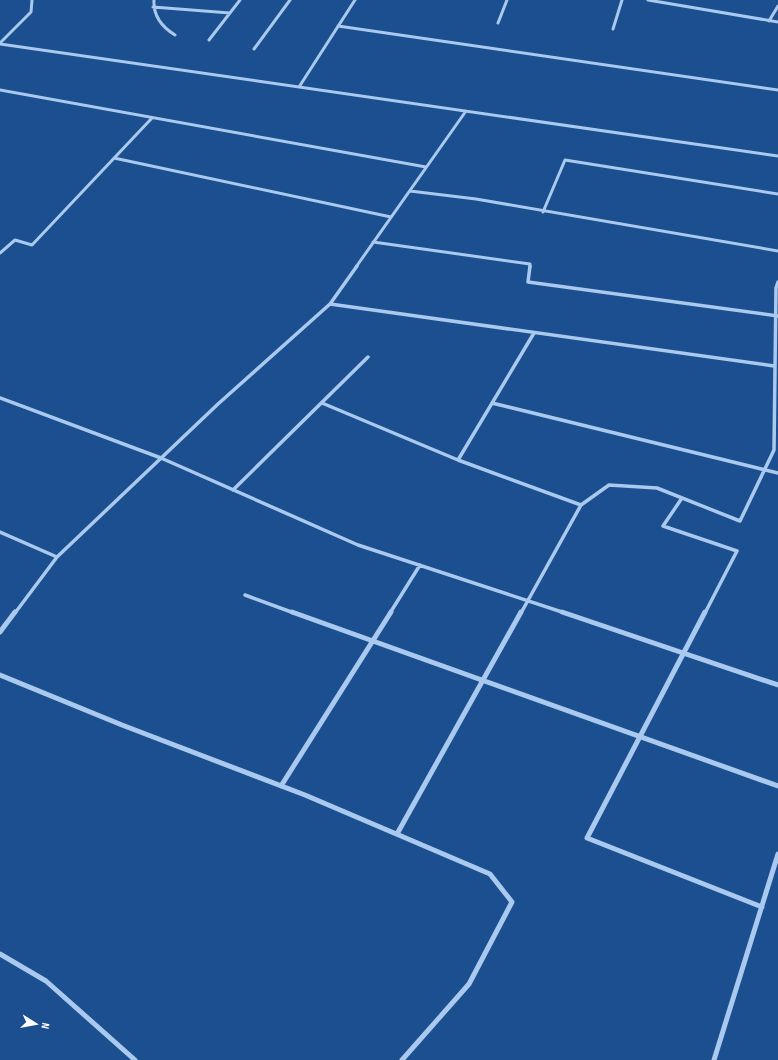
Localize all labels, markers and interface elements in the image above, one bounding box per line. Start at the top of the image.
north arrow [16,1004,56,1044]
text: N [38,1022,52,1030]

